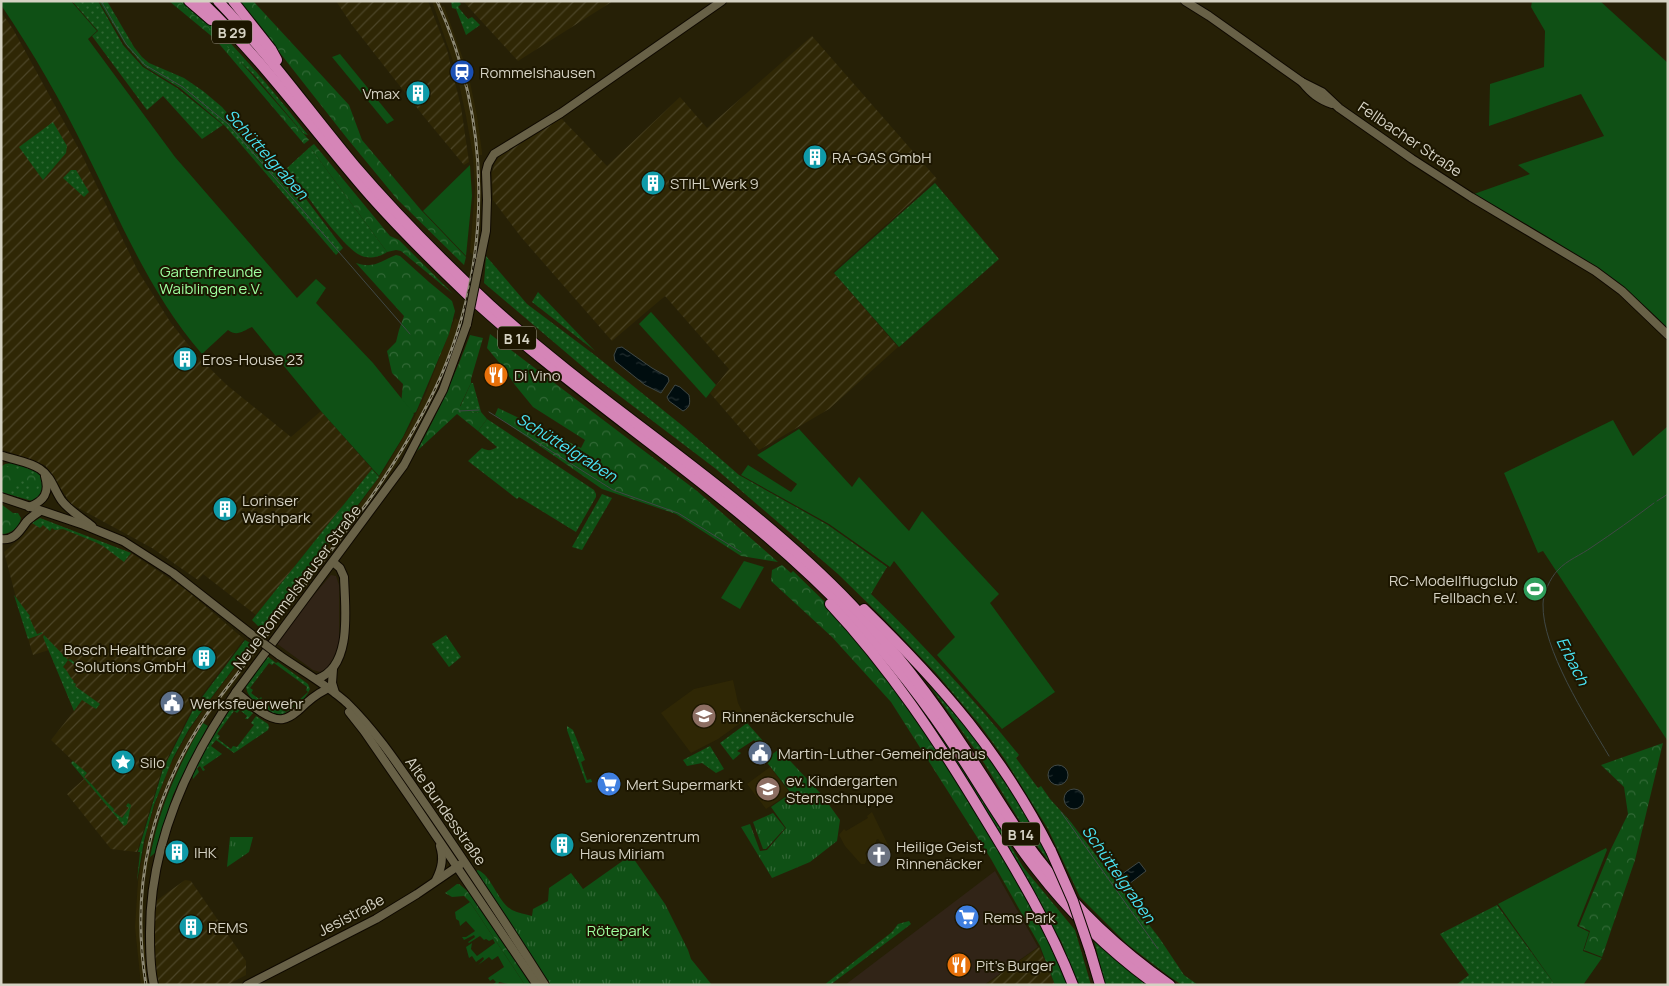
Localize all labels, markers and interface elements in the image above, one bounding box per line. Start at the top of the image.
road number: B 29 [212,21,252,44]
station icon: Rommelshausen [449,59,475,85]
place label: Rommelshausen [480,62,595,83]
building icon: Vmax [405,80,431,106]
place label: Vmax [362,83,400,104]
street label: Fellbacher Straße [1354,96,1466,182]
water label: Schüttelgraben [220,104,314,204]
building icon: RA-GAS GmbH [802,144,828,170]
place label: RA-GAS GmbH [832,147,931,168]
building icon: STIHL Werk 9 [640,170,666,196]
place label: STIHL Werk 9 [670,173,759,194]
park label: Gartenfreunde Waiblingen e.V. [159,261,263,299]
road number: B 14 [498,326,536,349]
building icon: Eros-House 23 [172,346,198,372]
place label: Eros-House 23 [202,349,303,370]
restaurant icon: Di Vino [483,362,509,388]
place label: Di Vino [514,365,561,386]
water label: Schüttelgraben [513,407,622,487]
place label: Lorinser Washpark [242,490,311,528]
building icon: Lorinser Washpark [212,496,238,522]
street label: Neue Rommelshauser Straße [228,500,366,674]
place label: RC-Modellflugclub Fellbach e.V. [1389,570,1518,608]
sports icon: RC-Modellflugclub Fellbach e.V. [1522,576,1548,602]
water label: Erbach [1551,633,1595,689]
place label: Bosch Healthcare Solutions GmbH [64,639,186,677]
building icon: Bosch Healthcare Solutions GmbH [191,645,217,671]
public building icon: Werksfeuerwehr [159,690,185,716]
place label: Werksfeuerwehr [190,693,304,714]
school or university icon: Rinnenäckerschule [691,703,717,729]
place label: Rinnenäckerschule [722,706,854,727]
public building icon: Martin-Luther-Gemeindehaus [747,740,773,766]
place label: Martin-Luther-Gemeindehaus [778,743,986,764]
place icon: Silo [110,749,136,775]
place label: Silo [140,752,165,773]
street label: Alte Bundesstraße [401,753,491,870]
place label: ev. Kindergarten Sternschnuppe [786,770,898,808]
supermarket icon: Mert Supermarkt [596,771,622,797]
place label: Mert Supermarkt [626,774,743,795]
school or university icon: ev. Kindergarten Sternschnuppe [755,776,781,802]
water label: Schüttelgraben [1077,821,1161,928]
road number: B 14 [1002,822,1040,846]
place label: Seniorenzentrum Haus Miriam [580,826,700,864]
building icon: Seniorenzentrum Haus Miriam [549,832,575,858]
place label: Heilige Geist, Rinnenäcker [896,836,987,874]
building icon: IHK [164,839,190,865]
place label: IHK [194,842,217,863]
church icon: Heilige Geist, Rinnenäcker [866,842,892,868]
street label: Jesistraße [314,889,388,941]
supermarket icon: Rems Park [954,904,980,930]
place label: Rems Park [984,907,1056,928]
building icon: REMS [178,914,204,940]
place label: REMS [208,917,248,938]
park label: Rötepark [587,920,650,941]
restaurant icon: Pit's Burger [946,952,972,978]
place label: Pit's Burger [976,955,1054,976]

